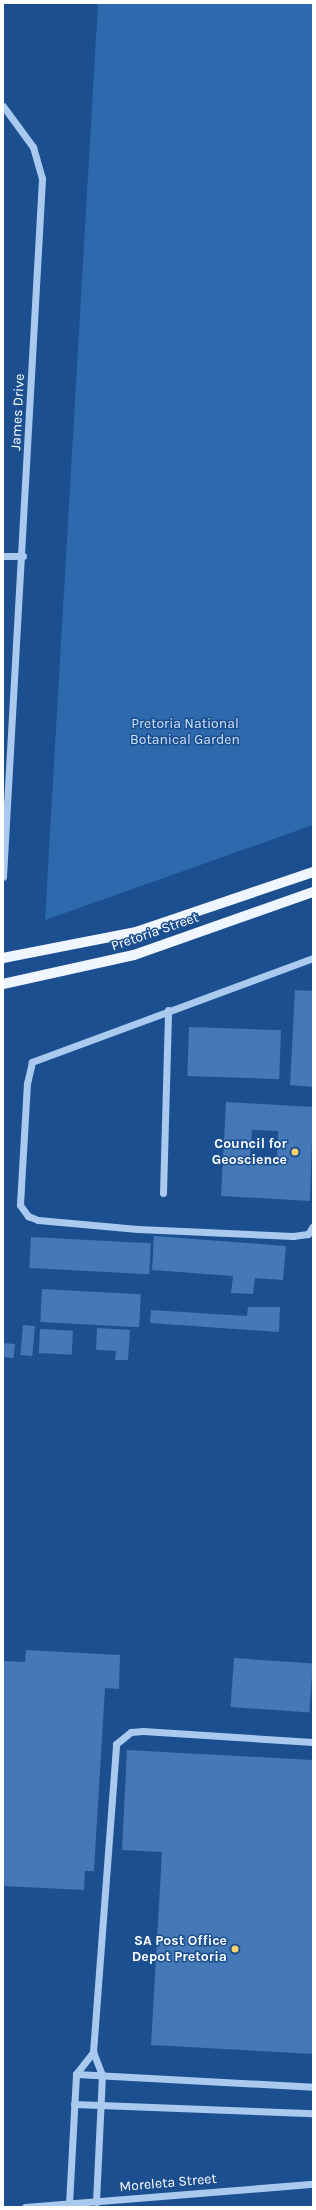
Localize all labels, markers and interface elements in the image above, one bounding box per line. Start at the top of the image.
street label: James Drive [8,373,28,451]
park label: Pretoria National Botanical Garden [130,716,240,748]
street label: Pretoria Street [109,909,201,955]
place label: Council for Geoscience [212,1136,287,1168]
marker: Council for Geoscience [290,1147,300,1157]
place label: SA Post Office Depot Pretoria [132,1933,227,1966]
marker: SA Post Office Depot Pretoria [230,1944,240,1954]
street label: Moreleta Street [119,2170,217,2196]

